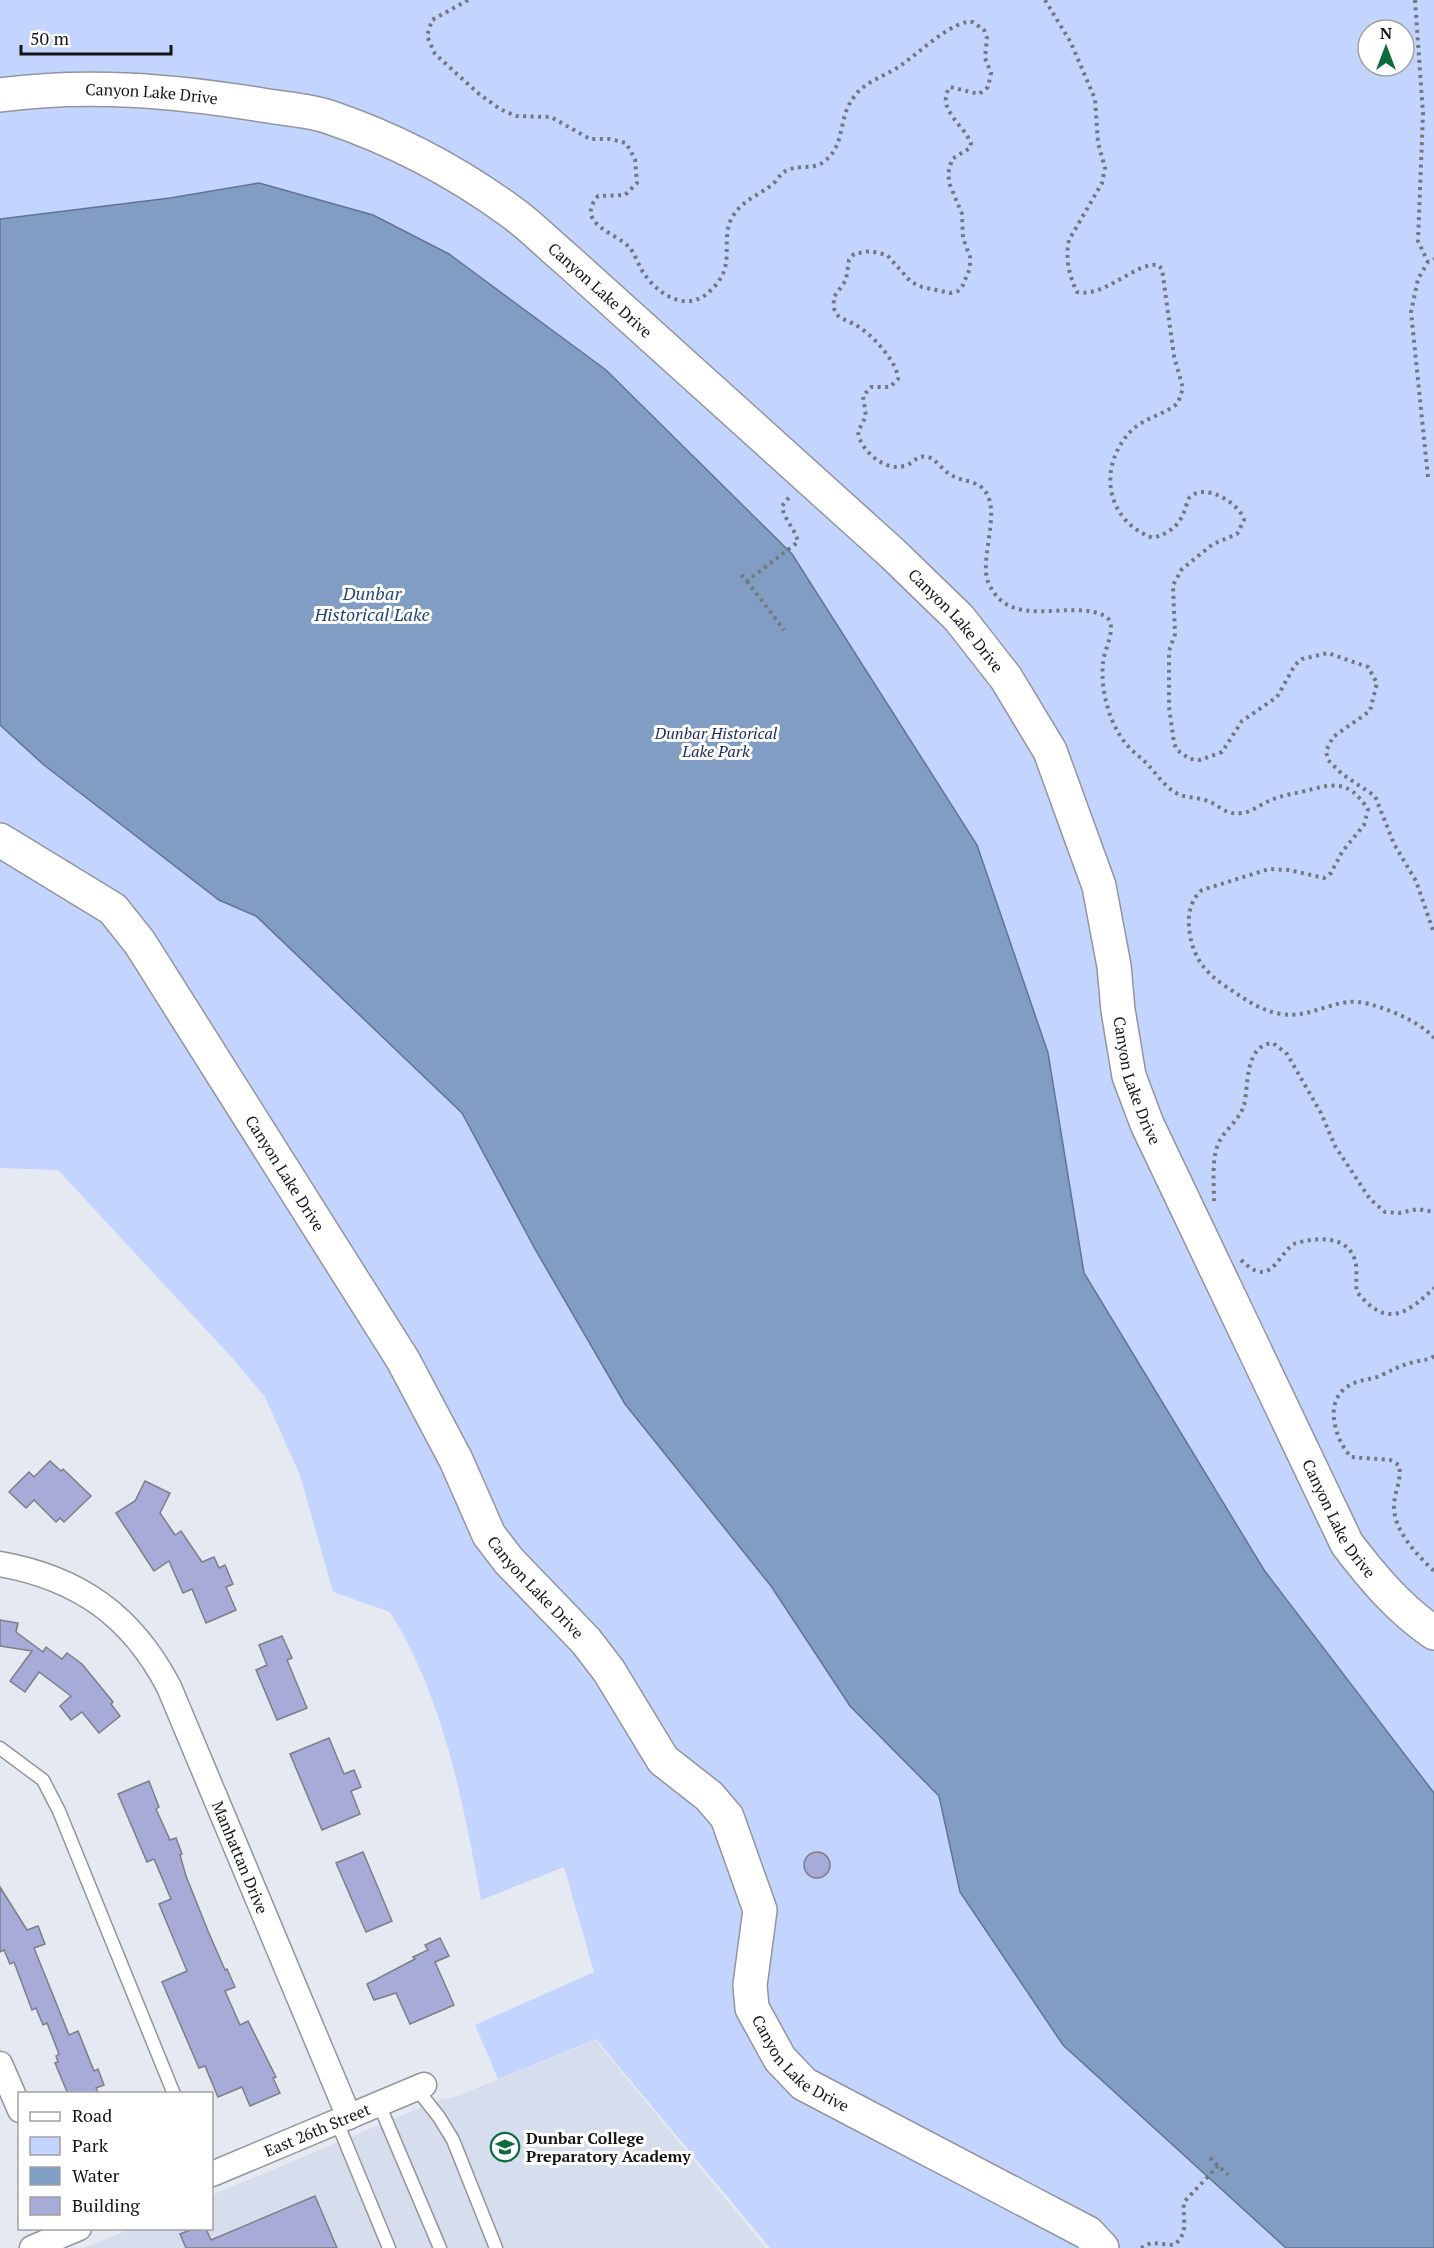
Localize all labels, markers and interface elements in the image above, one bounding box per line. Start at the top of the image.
scale bar [21,18,171,56]
north arrow [1356,18,1416,78]
text: N [1380,22,1392,44]
text: 50 m [30,26,70,50]
street label: Canyon Lake Drive [85,78,219,109]
street label: Canyon Lake Drive [544,237,657,343]
street label: Canyon Lake Drive [903,564,1009,677]
water label: Dunbar Historical Lake [313,581,430,626]
park label: Dunbar Historical Lake Park [654,722,778,762]
street label: Canyon Lake Drive [1108,1015,1166,1148]
street label: Canyon Lake Drive [240,1111,330,1235]
street label: Canyon Lake Drive [1297,1456,1381,1583]
street label: Canyon Lake Drive [482,1531,589,1643]
street label: Manhattan Drive [207,1797,274,1917]
street label: Canyon Lake Drive [747,2011,853,2117]
legend [18,2092,213,2230]
street label: East 26th Street [261,2098,374,2162]
text: Road [72,2103,112,2127]
place label: Dunbar College Preparatory Academy [526,2127,691,2167]
school or university icon: Dunbar College Preparatory Academy [489,2131,521,2163]
text: Park [72,2133,109,2157]
text: Water [72,2163,119,2187]
text: Building [72,2193,140,2217]

